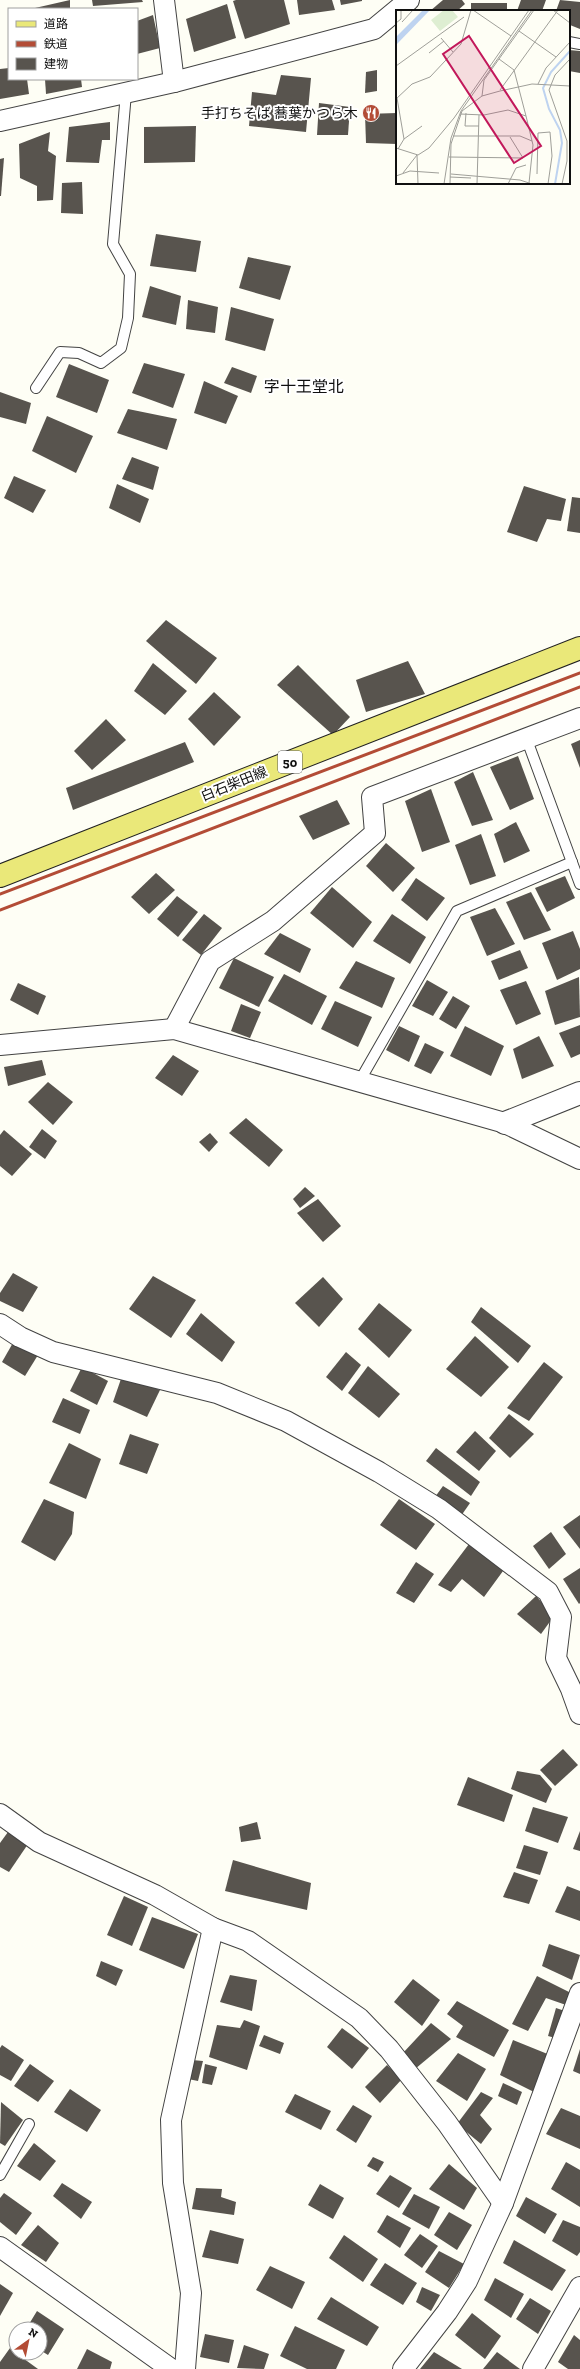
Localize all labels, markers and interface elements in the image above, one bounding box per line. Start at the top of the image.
legend [8,8,138,80]
inset map [396,10,570,184]
text: 道路 [44,17,68,31]
text: 鉄道 [44,37,68,51]
text: 建物 [44,57,68,71]
restaurant icon: 手打ちそば 蕎葉かつら木 [361,103,381,123]
place label: 手打ちそば 蕎葉かつら木 [201,105,358,122]
district label: 字十王堂北 [264,377,344,396]
road number: 50 [278,751,302,773]
street label: 白石柴田線 [198,763,270,805]
north arrow [8,2321,48,2361]
text: N [26,2325,41,2341]

